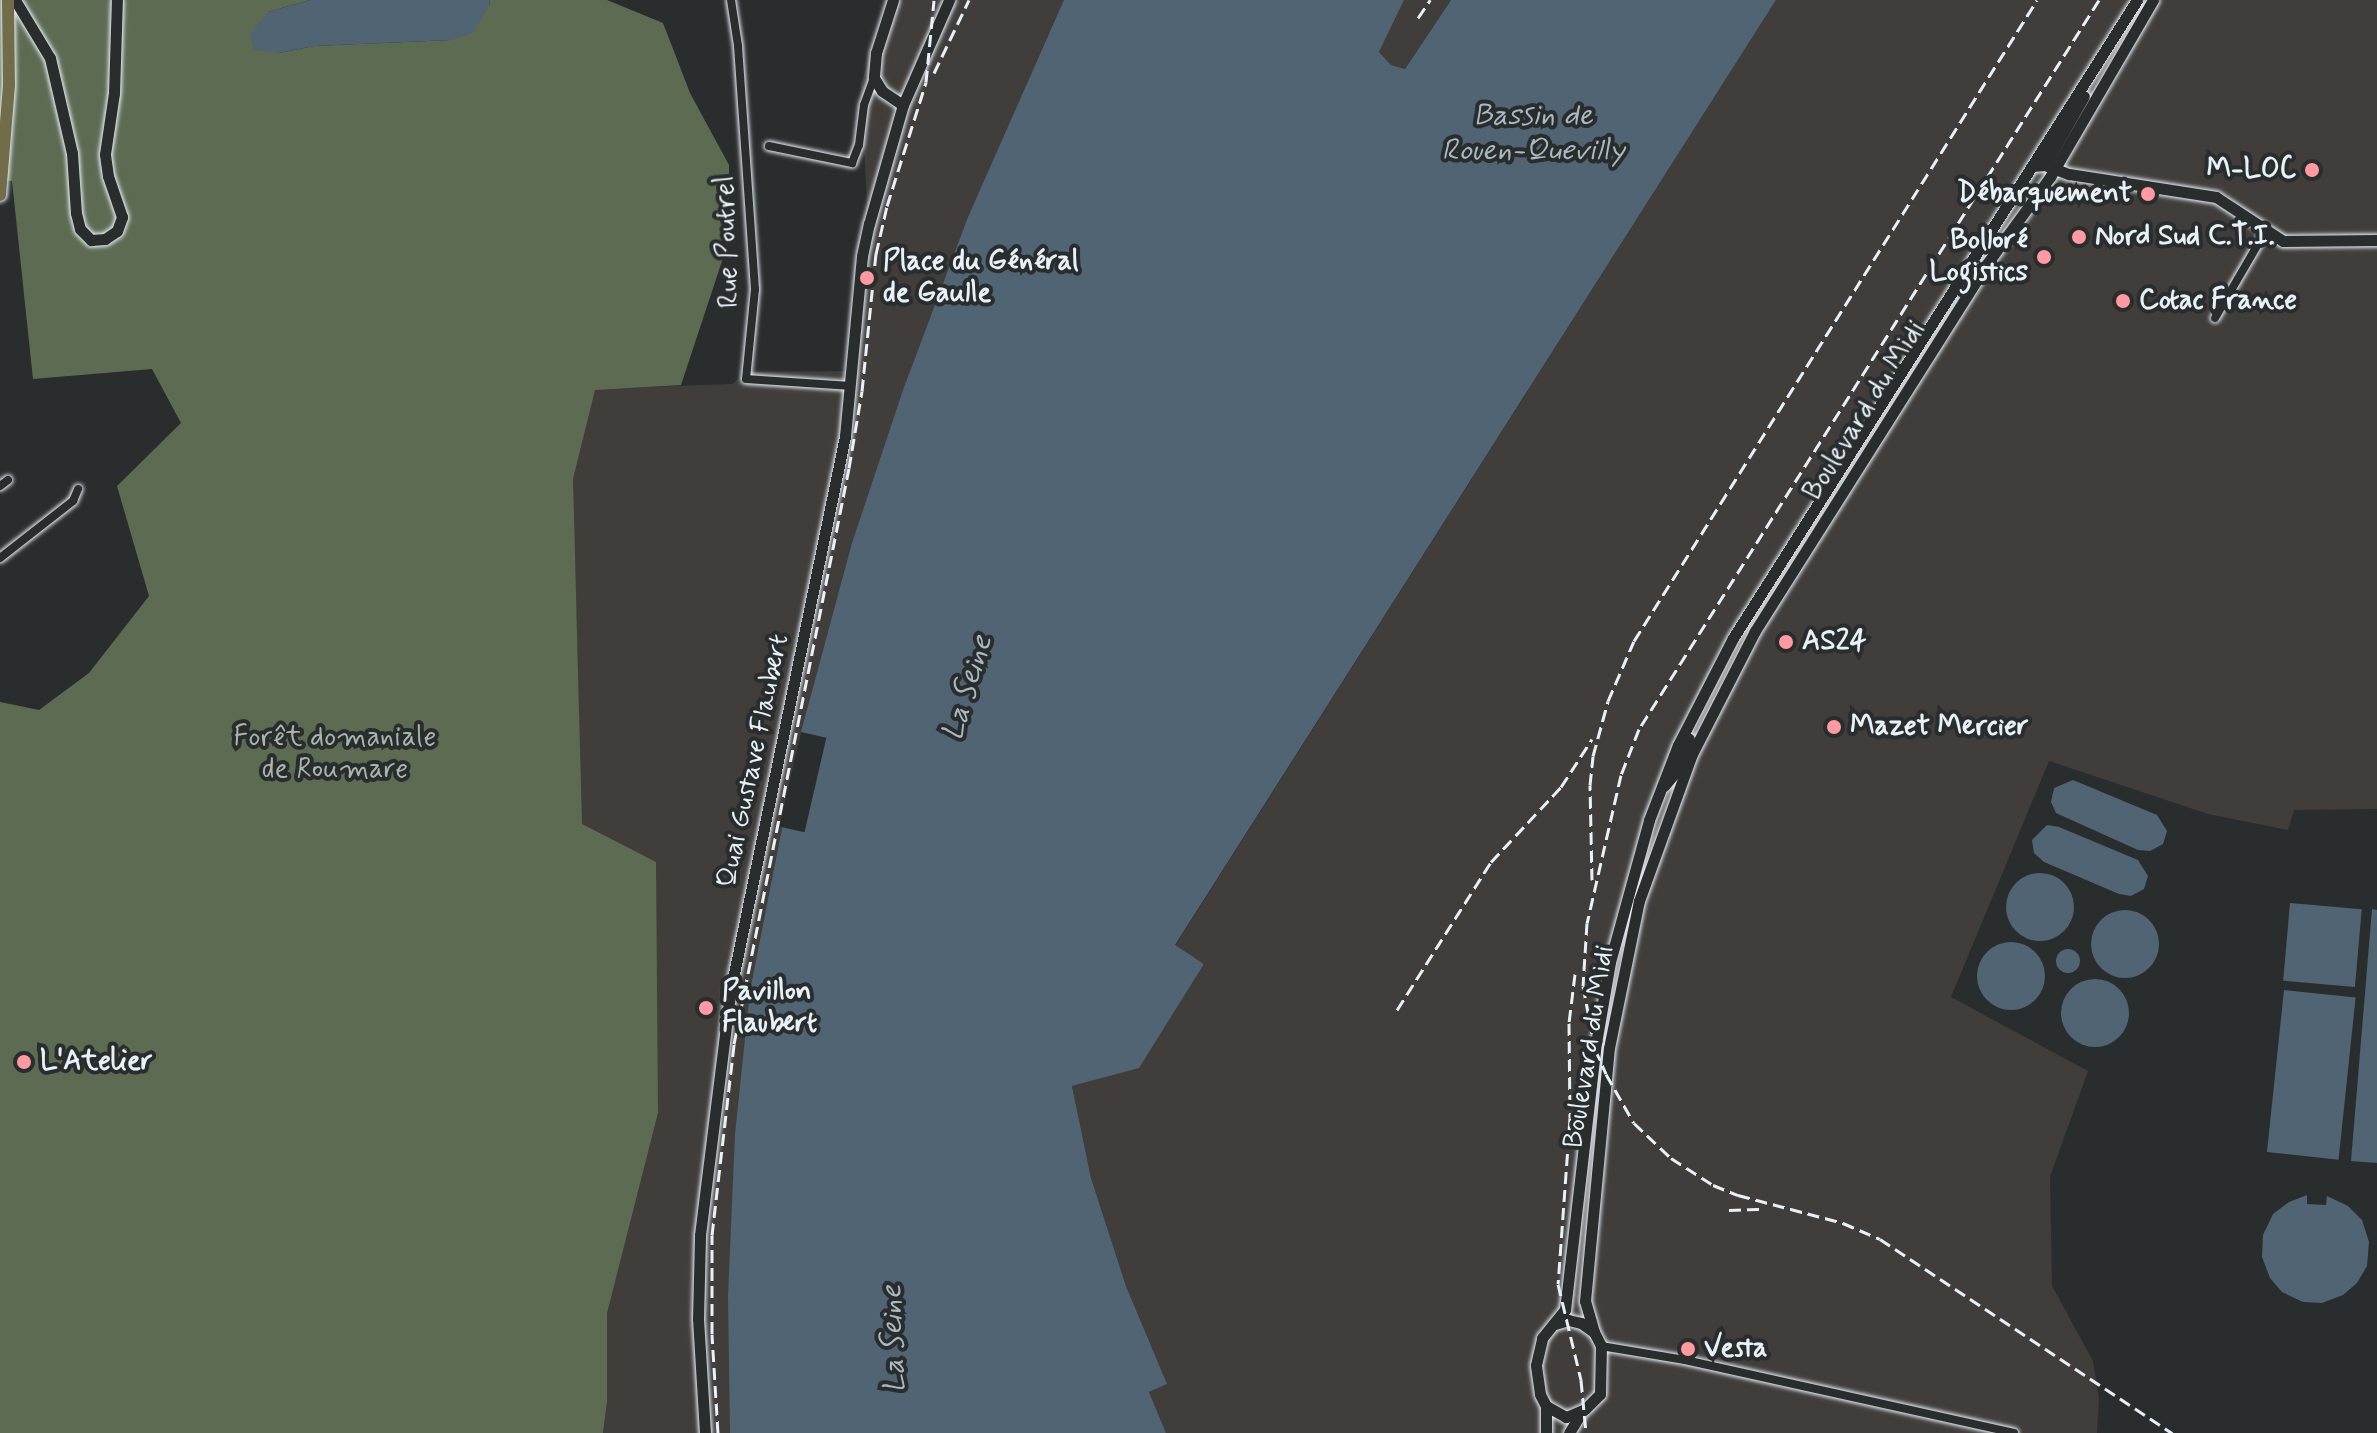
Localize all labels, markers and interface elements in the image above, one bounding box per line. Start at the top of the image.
water label: Bassin de Rouen-Quevilly [1442,98,1624,168]
place label: M-LOC [2206,153,2296,187]
marker: M-LOC [2303,161,2321,179]
place label: Débarquement [1957,177,2132,211]
street label: Rue Poutrel [709,178,747,306]
marker: Débarquement [2139,185,2157,203]
place label: Nord Sud C.T.I. [2095,220,2276,254]
place label: Bolloré Logistics [1930,224,2028,290]
marker: Nord Sud C.T.I. [2070,228,2088,246]
place label: Place du Général de Gaulle [883,245,1076,311]
marker: Bolloré Logistics [2035,248,2053,266]
marker: Place du Général de Gaulle [858,269,876,287]
place label: Cotac France [2139,284,2297,318]
marker: Cotac France [2114,292,2132,310]
street label: Boulevard du Midi [1797,316,1933,506]
place label: AS24 [1802,625,1867,659]
water label: La Seine [935,631,1001,745]
street label: Quai Gustave Flaubert [711,633,797,889]
marker: AS24 [1777,633,1795,651]
place label: Mazet Mercier [1850,710,2030,744]
marker: Mazet Mercier [1825,718,1843,736]
park label: Forêt domaniale de Roumare [232,721,438,787]
street label: Boulevard du Midi [1558,944,1622,1150]
place label: Pavillon Flaubert [722,975,817,1041]
marker: Pavillon Flaubert [697,999,715,1017]
place label: L'Atelier [40,1045,153,1079]
marker: L'Atelier [15,1053,33,1071]
water label: La Seine [874,1284,914,1394]
place label: Vesta [1704,1332,1767,1366]
marker: Vesta [1679,1340,1697,1358]

